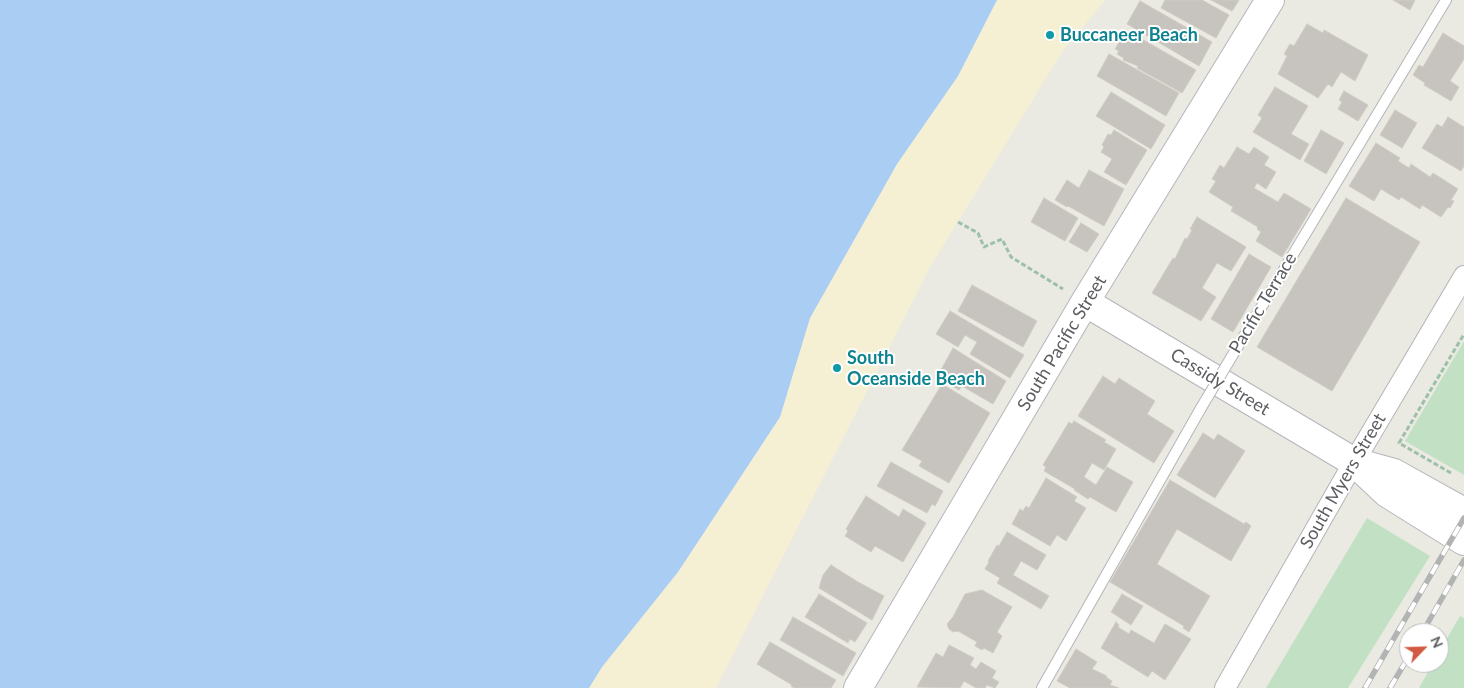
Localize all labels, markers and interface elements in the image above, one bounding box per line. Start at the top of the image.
place label: Buccaneer Beach [1060,24,1198,46]
marker: Buccaneer Beach [1044,29,1056,41]
street label: Pacific Terrace [1224,249,1302,357]
street label: South Pacific Street [1013,271,1111,415]
street label: Cassidy Street [1166,344,1274,420]
place label: South Oceanside Beach [847,347,985,389]
marker: South Oceanside Beach [831,362,843,374]
street label: South Myers Street [1296,410,1390,552]
north arrow [1399,623,1449,673]
text: N [1427,634,1447,650]

